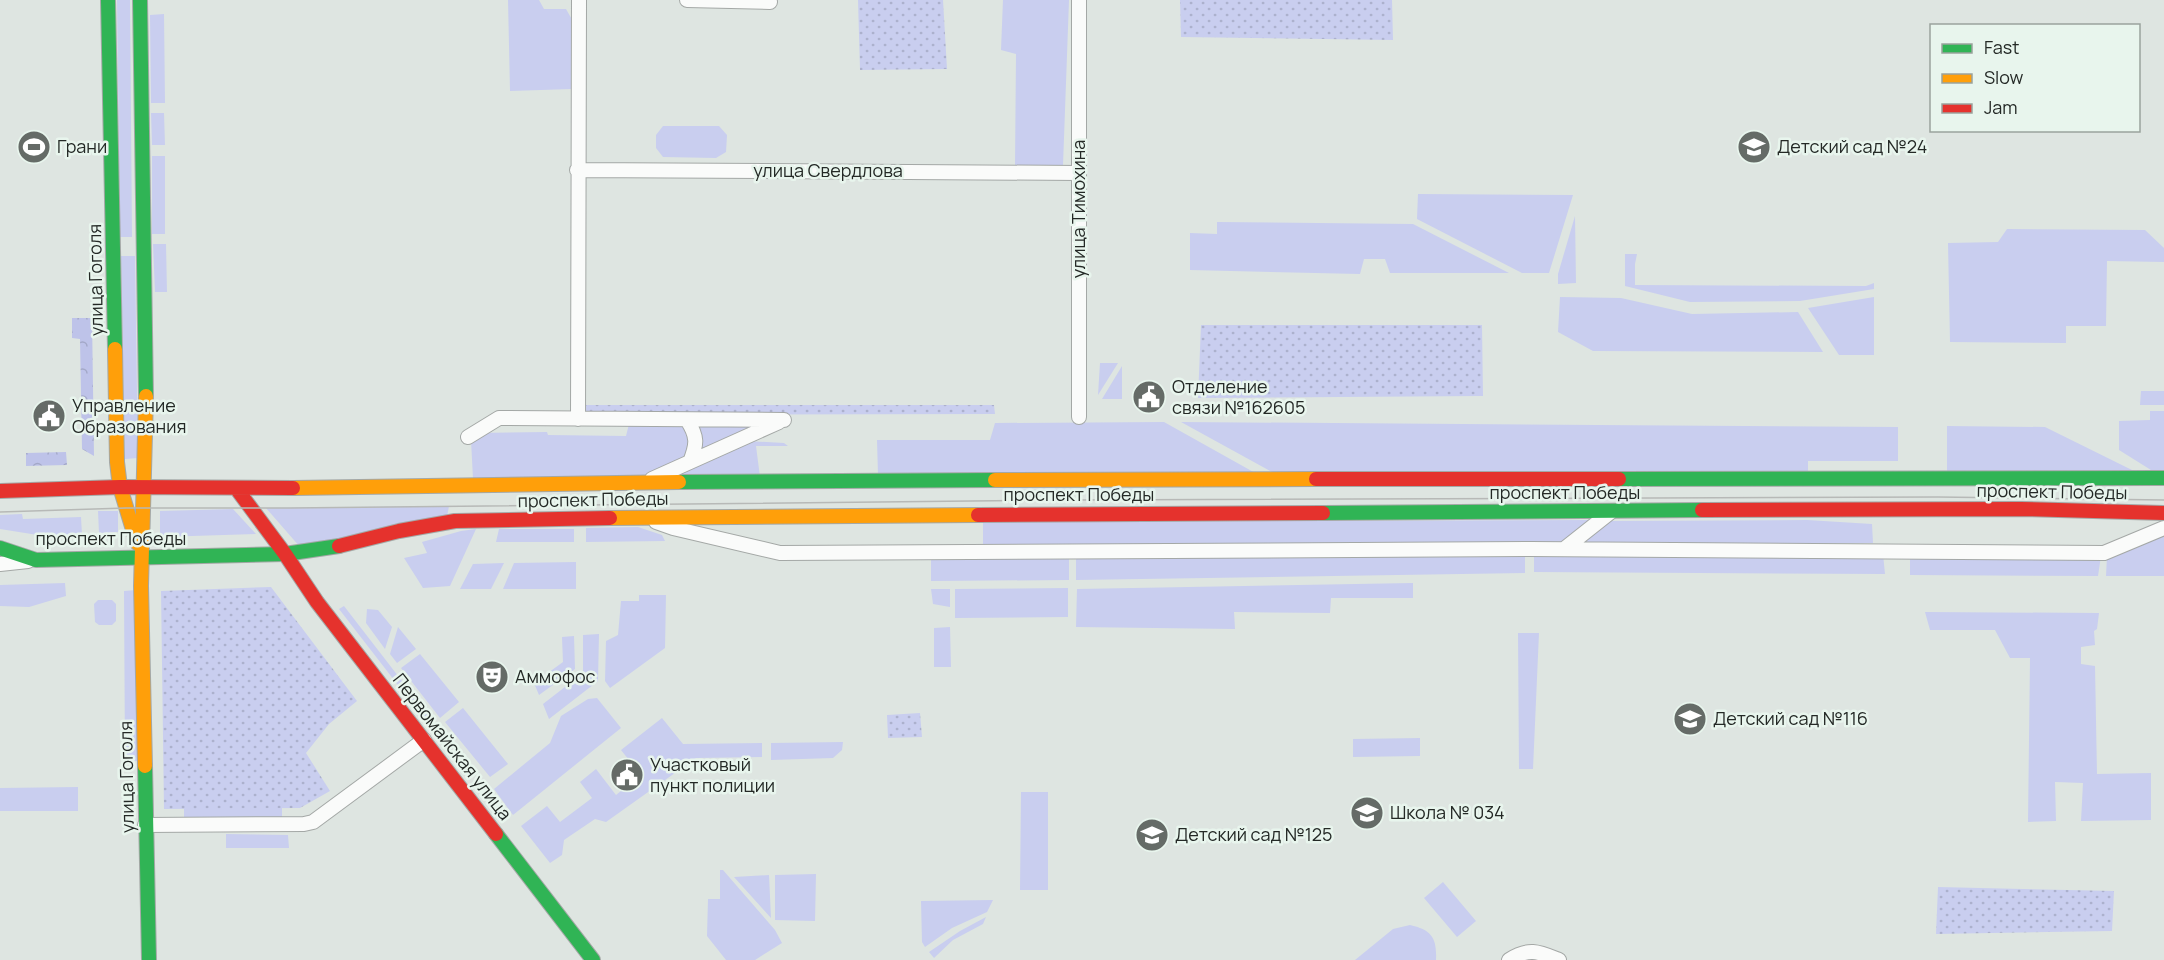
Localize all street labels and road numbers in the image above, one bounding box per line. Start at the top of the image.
street label: улица Тимохина [1066,140,1090,278]
street label: улица Свердлова [753,158,903,182]
street label: улица Гоголя [82,224,108,336]
street label: проспект Победы [1976,478,2128,504]
street label: проспект Победы [1490,480,1640,504]
street label: проспект Победы [1004,482,1154,506]
street label: проспект Победы [517,486,669,512]
street label: проспект Победы [36,526,186,550]
street label: Первомайская улица [388,668,518,825]
street label: улица Гоголя [113,721,139,833]

